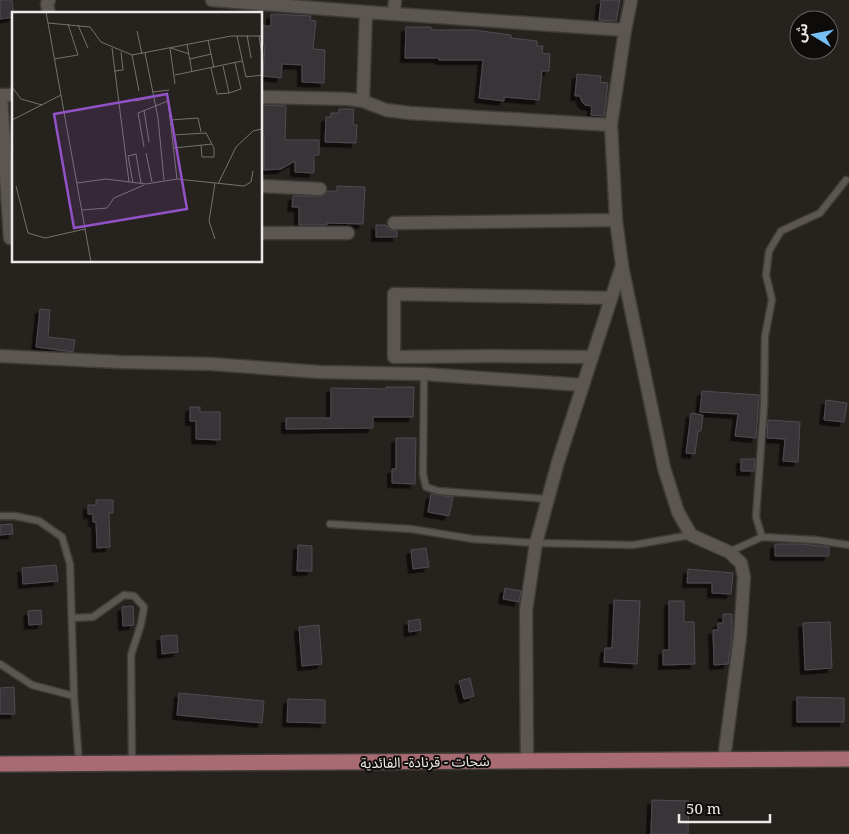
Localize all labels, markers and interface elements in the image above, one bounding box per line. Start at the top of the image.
north arrow [789,10,839,60]
inset map [12,12,262,262]
text: ش [790,22,812,44]
street label: شحات - قرنادة- الفائدية [360,751,490,772]
scale bar [679,792,770,824]
text: 50 m [686,798,721,818]

